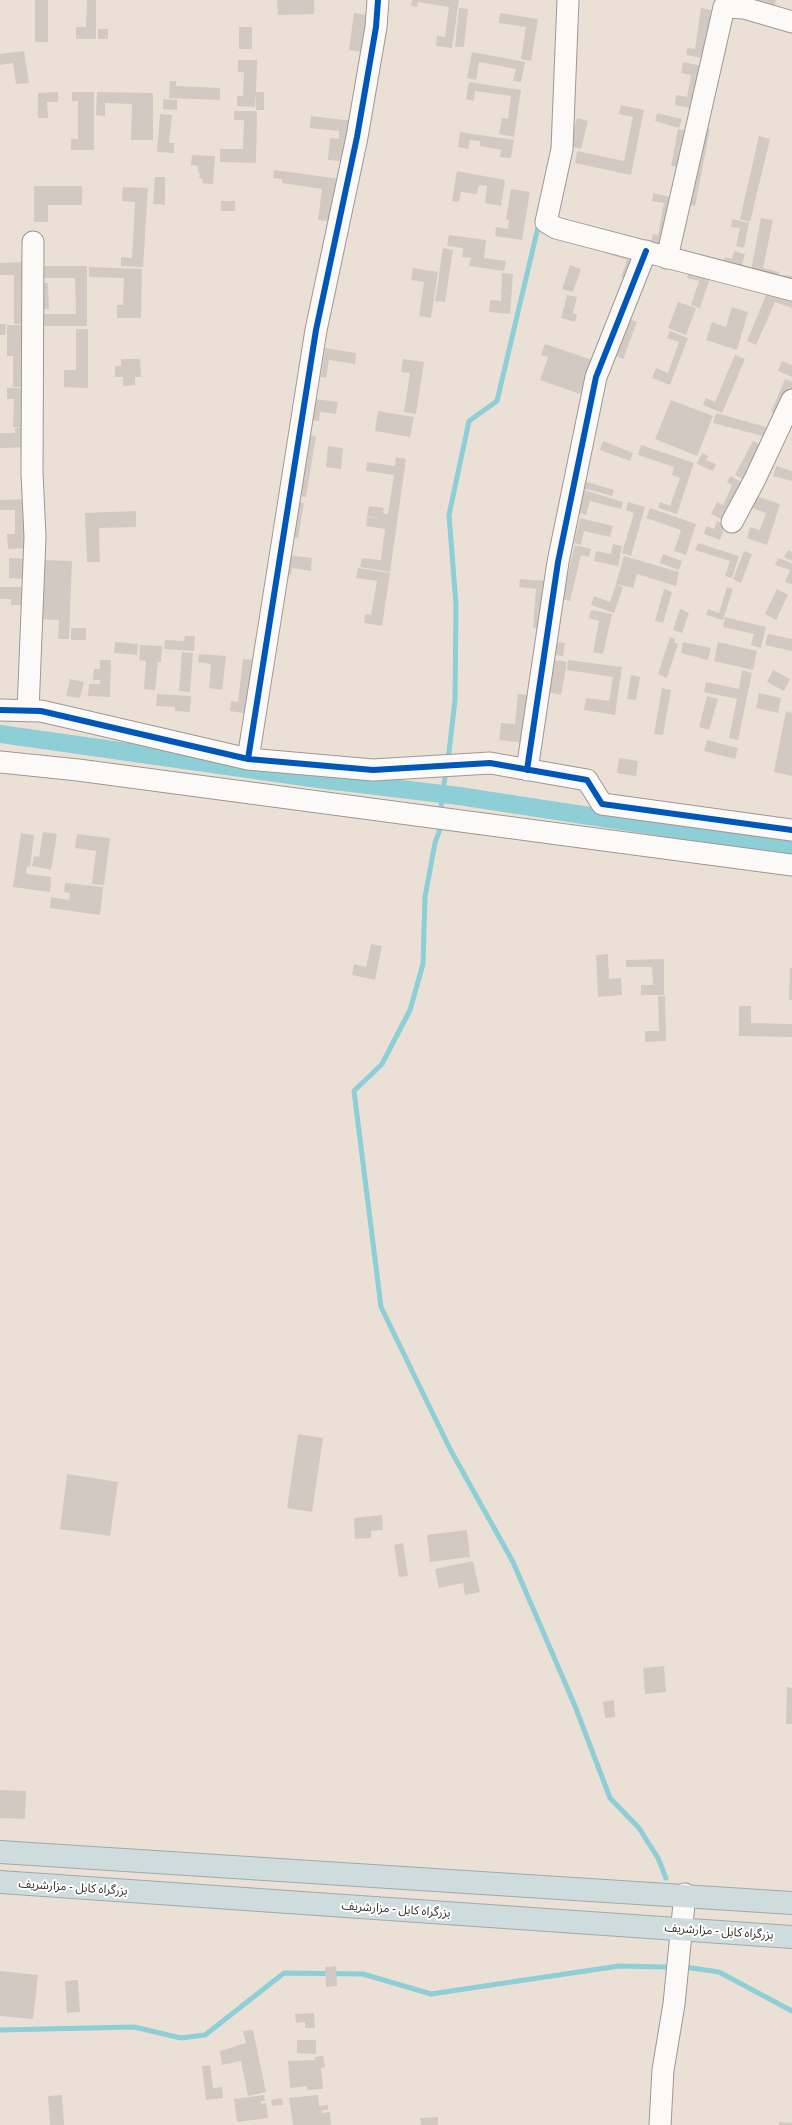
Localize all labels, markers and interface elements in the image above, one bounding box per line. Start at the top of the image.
street label: بزرگراه کابل - مزارشریف [18,1876,128,1898]
street label: بزرگراه کابل - مزارشریف [341,1898,451,1920]
street label: بزرگراه کابل - مزارشریف [664,1920,774,1942]

